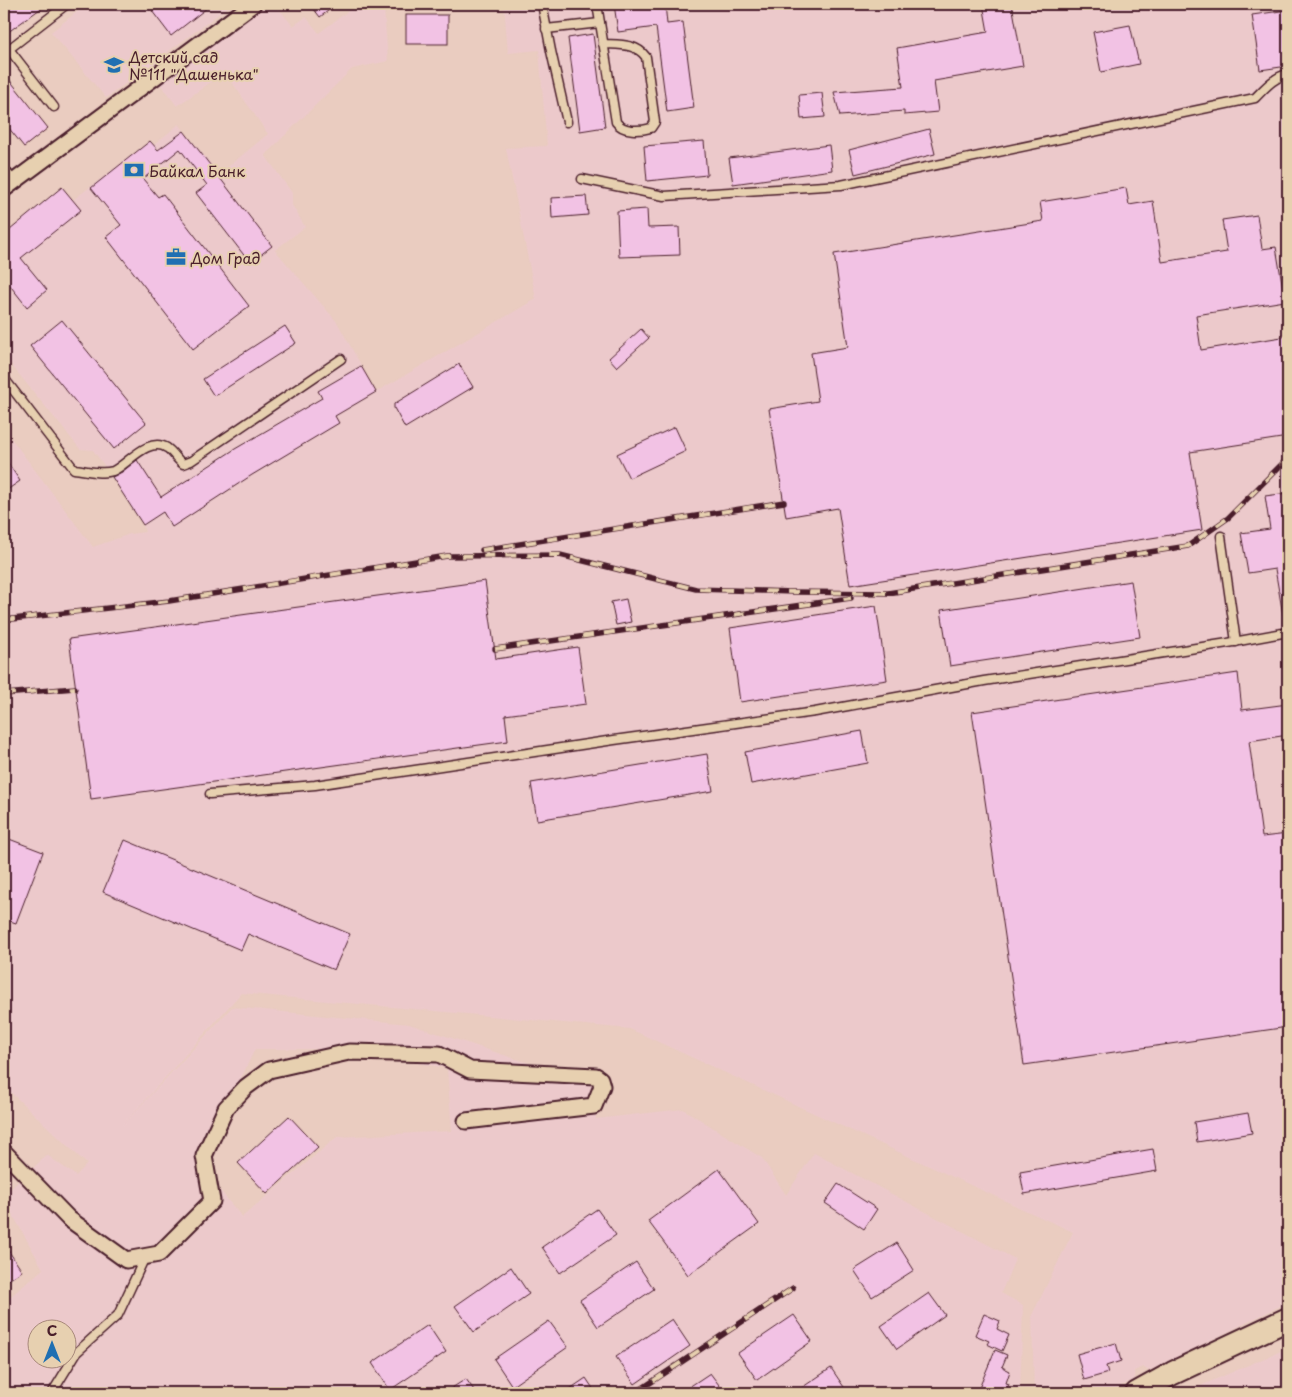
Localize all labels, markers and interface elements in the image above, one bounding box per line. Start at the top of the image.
place label: Детский сад №111 "Дашенька" [128,45,259,85]
school or university icon: Детский сад №111 "Дашенька" [103,54,125,76]
bank icon: Байкал Банк [123,159,145,181]
place label: Байкал Банк [149,159,245,182]
office icon: Дом Град [165,246,187,268]
place label: Дом Град [190,246,261,269]
north arrow [28,1320,78,1370]
text: С [47,1320,57,1341]

